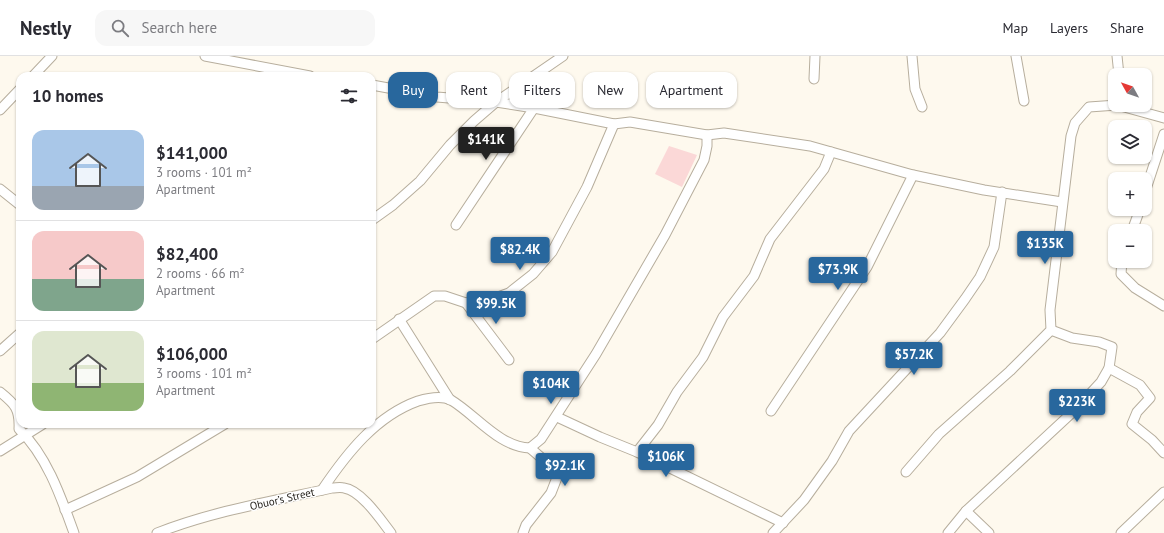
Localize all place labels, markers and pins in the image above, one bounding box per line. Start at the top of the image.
pin: $141K [458,127,514,161]
pin: $135K [1017,231,1073,265]
pin: $82.4K [487,237,553,271]
pin: $73.9K [805,257,871,291]
pin: $99.5K [463,291,529,325]
pin: $57.2K [881,342,947,376]
pin: $104K [523,371,579,405]
pin: $223K [1049,389,1105,423]
pin: $106K [638,444,694,478]
pin: $92.1K [532,453,598,487]

